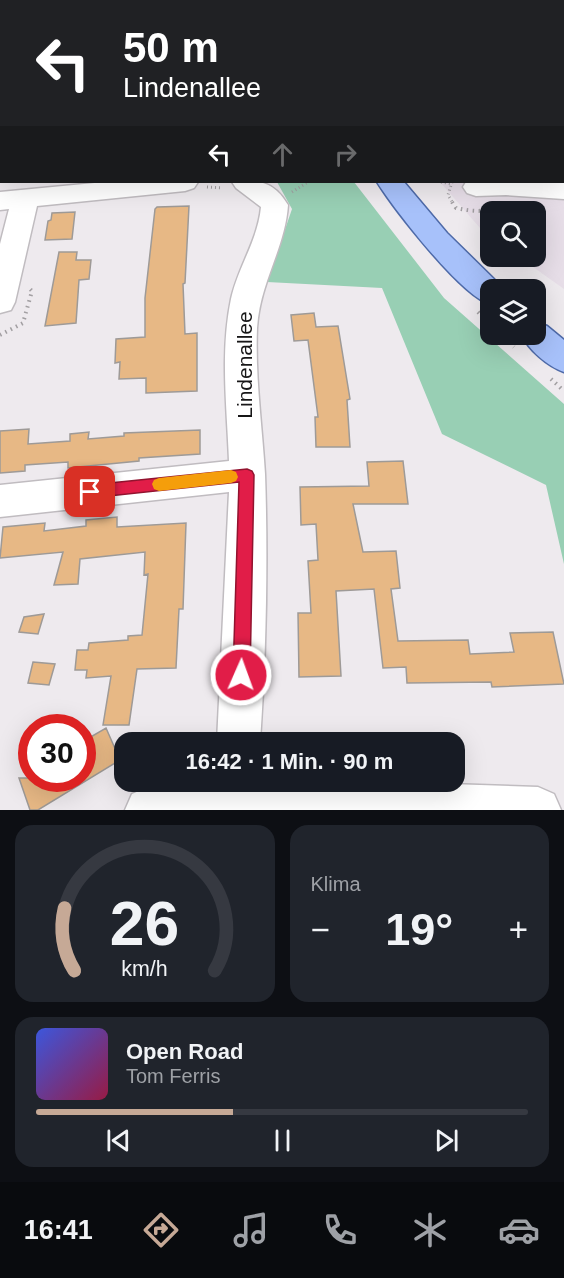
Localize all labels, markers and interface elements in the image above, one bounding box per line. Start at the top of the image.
icon: left [24,24,102,102]
text: 50 m [123,24,219,71]
text: Lindenallee [123,73,261,103]
icon: left [203,138,236,171]
icon: ahead [266,138,299,171]
icon: right [329,138,362,171]
map controls [480,201,546,345]
button: search [480,201,546,267]
button: layers [480,279,546,345]
street label: Lindenallee [233,311,256,419]
pin [64,466,115,517]
icon: arrive [73,475,106,508]
position arrow [209,643,273,707]
speed limit sign: 30 [18,714,96,792]
text: 16:42 · 1 Min. · 90 m [186,749,393,774]
text: Klima [311,873,361,895]
text: 26 [110,889,179,958]
text: 19° [385,904,453,955]
text: − [311,911,330,948]
text: + [509,911,528,948]
text: km/h [122,957,168,981]
text: Open Road [126,1039,243,1064]
text: Tom Ferris [126,1065,220,1087]
icon: previous [102,1124,135,1157]
icon: pause [266,1124,299,1157]
icon: next [430,1124,463,1157]
icon: directions [140,1209,182,1251]
icon: music [230,1209,272,1251]
icon: phone [319,1209,361,1251]
icon: climate [409,1209,451,1251]
icon: car [498,1209,540,1251]
text: 16:41 [24,1215,93,1245]

